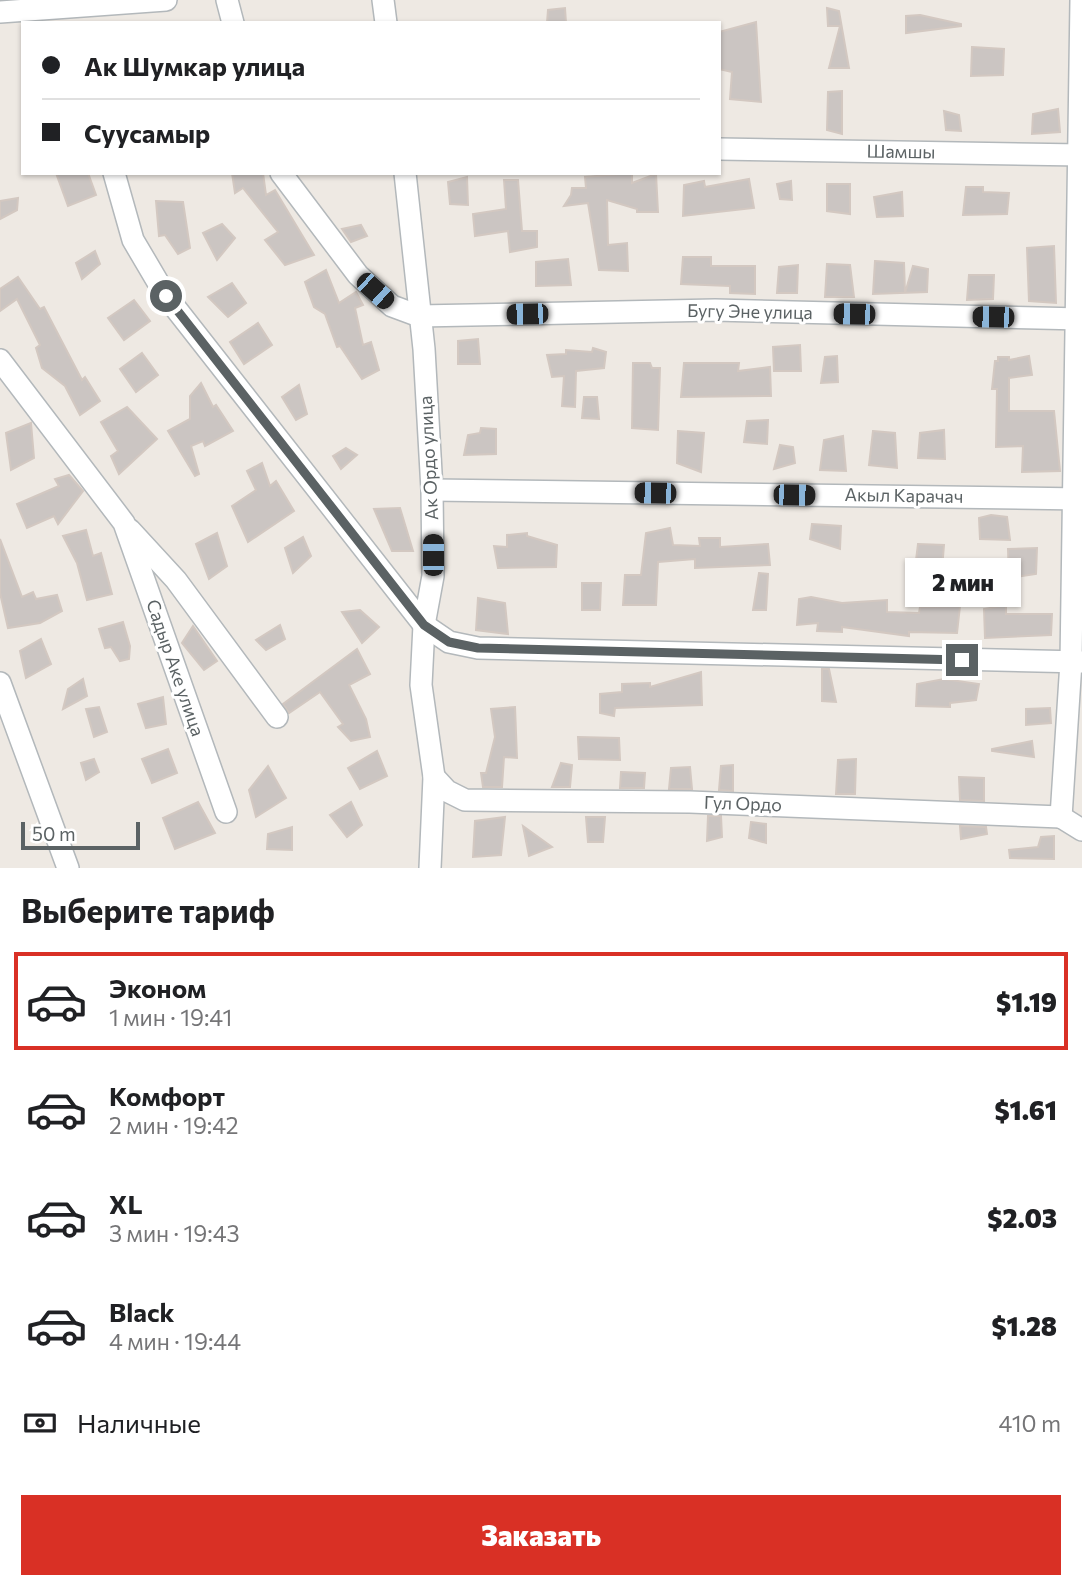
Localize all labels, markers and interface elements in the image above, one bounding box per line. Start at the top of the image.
text: Ак Шумкар улица [84,50,305,81]
text: Суусамыр [84,117,210,148]
street label: Шамшы [866,139,936,163]
car [353,269,398,313]
route start [150,280,182,312]
street label: Бугу Эне улица [687,299,813,323]
car [506,303,549,325]
car [833,303,876,325]
car [972,306,1015,328]
street label: Ак Ордо улица [414,395,442,521]
car [634,482,677,504]
street label: Акыл Карачач [845,483,964,507]
car [773,484,816,506]
car [423,534,444,576]
callout: 2 мин [904,558,1020,608]
text: 2 мин [932,568,994,596]
street label: Садыр Аке улица [142,596,210,739]
route end [946,644,978,676]
street label: Гул Ордо [704,791,782,815]
scale bar [21,819,140,851]
text: 50 m [32,822,76,845]
text: Выберите тариф [21,890,275,930]
icon: car [25,970,88,1033]
text: Эконом [109,972,206,1003]
text: $1.19 [996,986,1057,1017]
text: 1 мин · 19:41 [109,1003,232,1031]
icon: car [25,1078,88,1141]
text: Комфорт [109,1080,225,1111]
text: $1.61 [994,1094,1057,1125]
text: 2 мин · 19:42 [109,1111,239,1139]
icon: car [25,1186,88,1249]
text: XL [109,1188,143,1219]
text: $2.03 [987,1202,1057,1233]
text: 3 мин · 19:43 [109,1219,240,1247]
icon: car [25,1294,88,1357]
text: Black [109,1296,175,1327]
text: $1.28 [991,1310,1057,1341]
text: 4 мин · 19:44 [109,1327,241,1355]
icon: cash [21,1404,59,1442]
text: Наличные [77,1407,201,1438]
text: 410 m [999,1409,1061,1437]
button: Заказать [21,1495,1061,1575]

